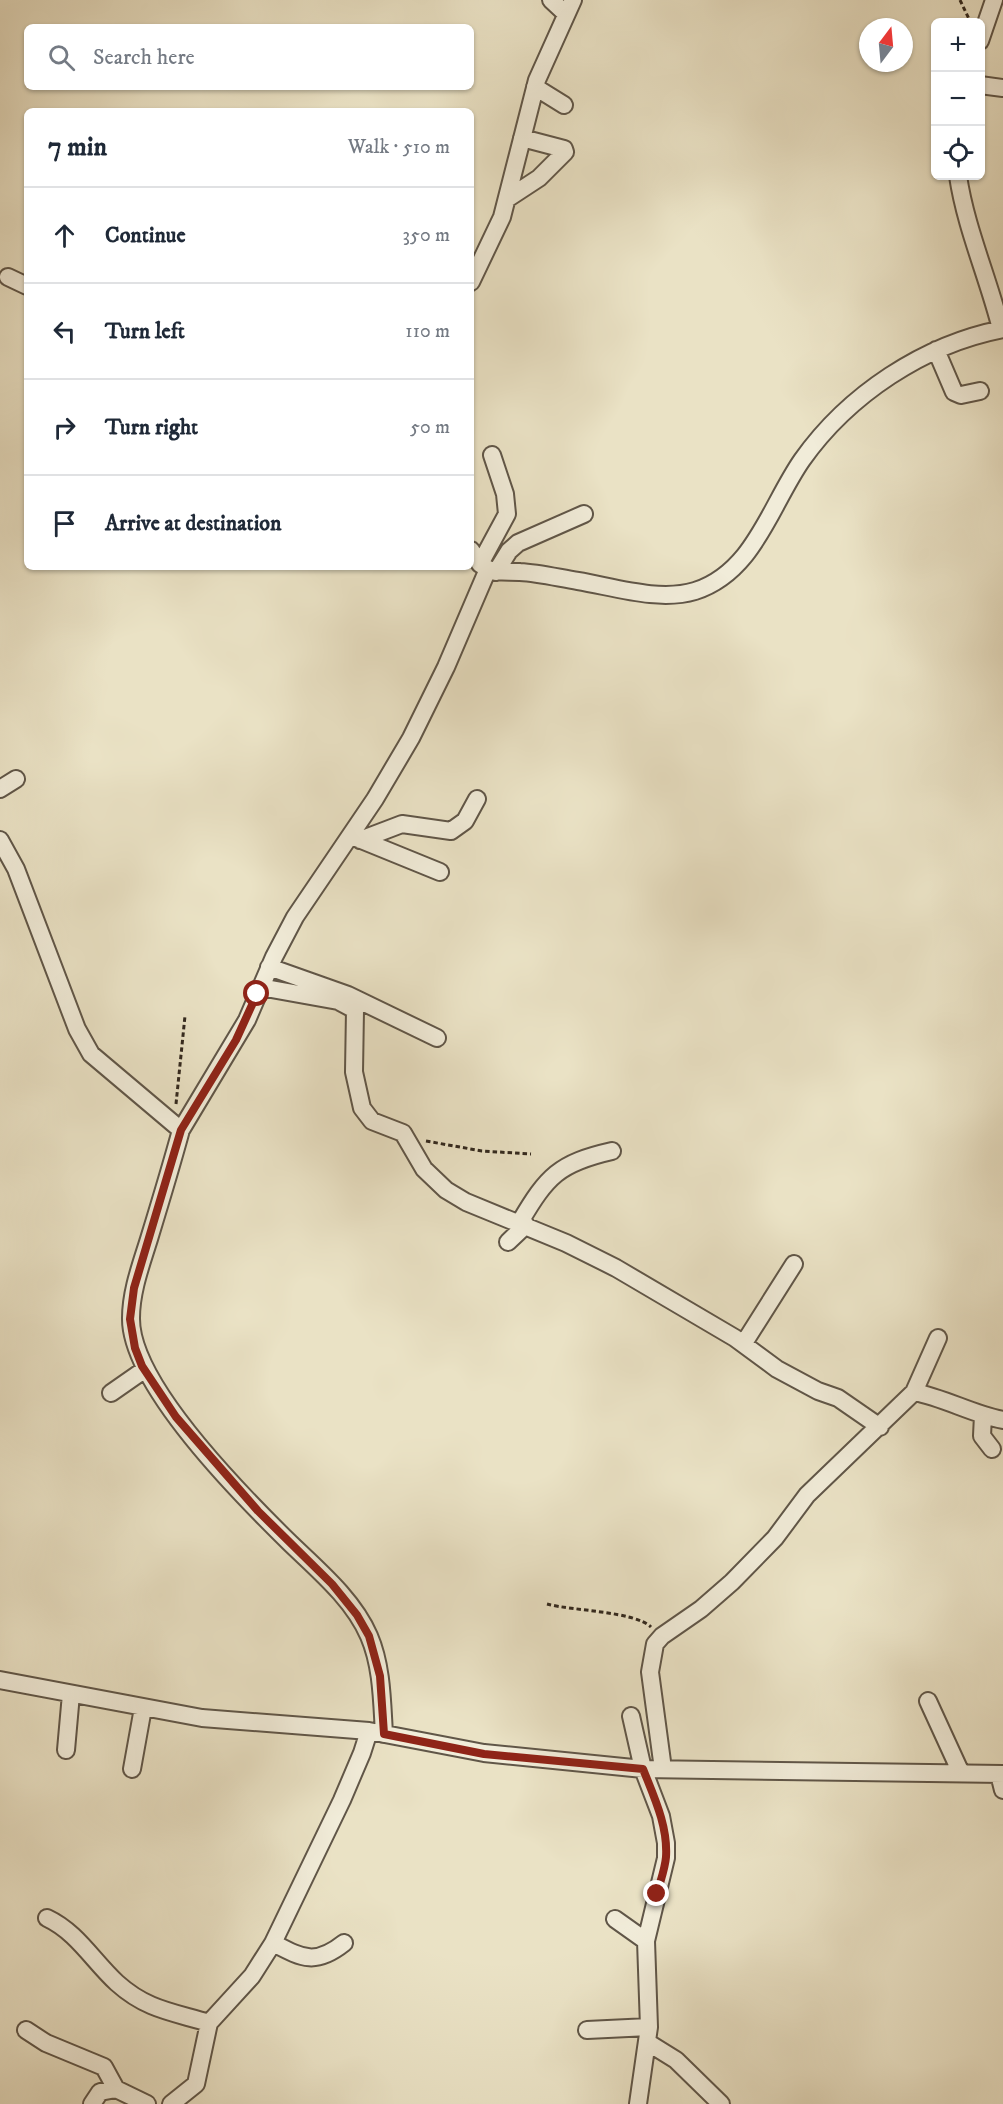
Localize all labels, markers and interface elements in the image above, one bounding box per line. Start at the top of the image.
north arrow [859,18,913,72]
map controls [931,18,985,180]
button: + [931,18,985,72]
search box [24,24,474,90]
icon: search [45,41,78,74]
text: Search here [93,44,195,71]
button: − [931,72,985,126]
button: locate [931,126,985,180]
text: 7 min [48,131,107,164]
text: Walk · 510 m [348,135,450,160]
icon: ahead [48,219,81,252]
text: Continue [105,222,186,249]
text: 350 m [403,223,450,248]
icon: left [48,315,81,348]
text: Turn left [105,318,185,345]
text: 110 m [405,319,450,344]
icon: right [48,411,81,444]
text: Turn right [105,414,198,441]
text: 50 m [410,415,450,440]
icon: arrive [48,507,81,540]
text: Arrive at destination [105,510,282,537]
route start [243,980,269,1006]
route end [643,1880,669,1906]

